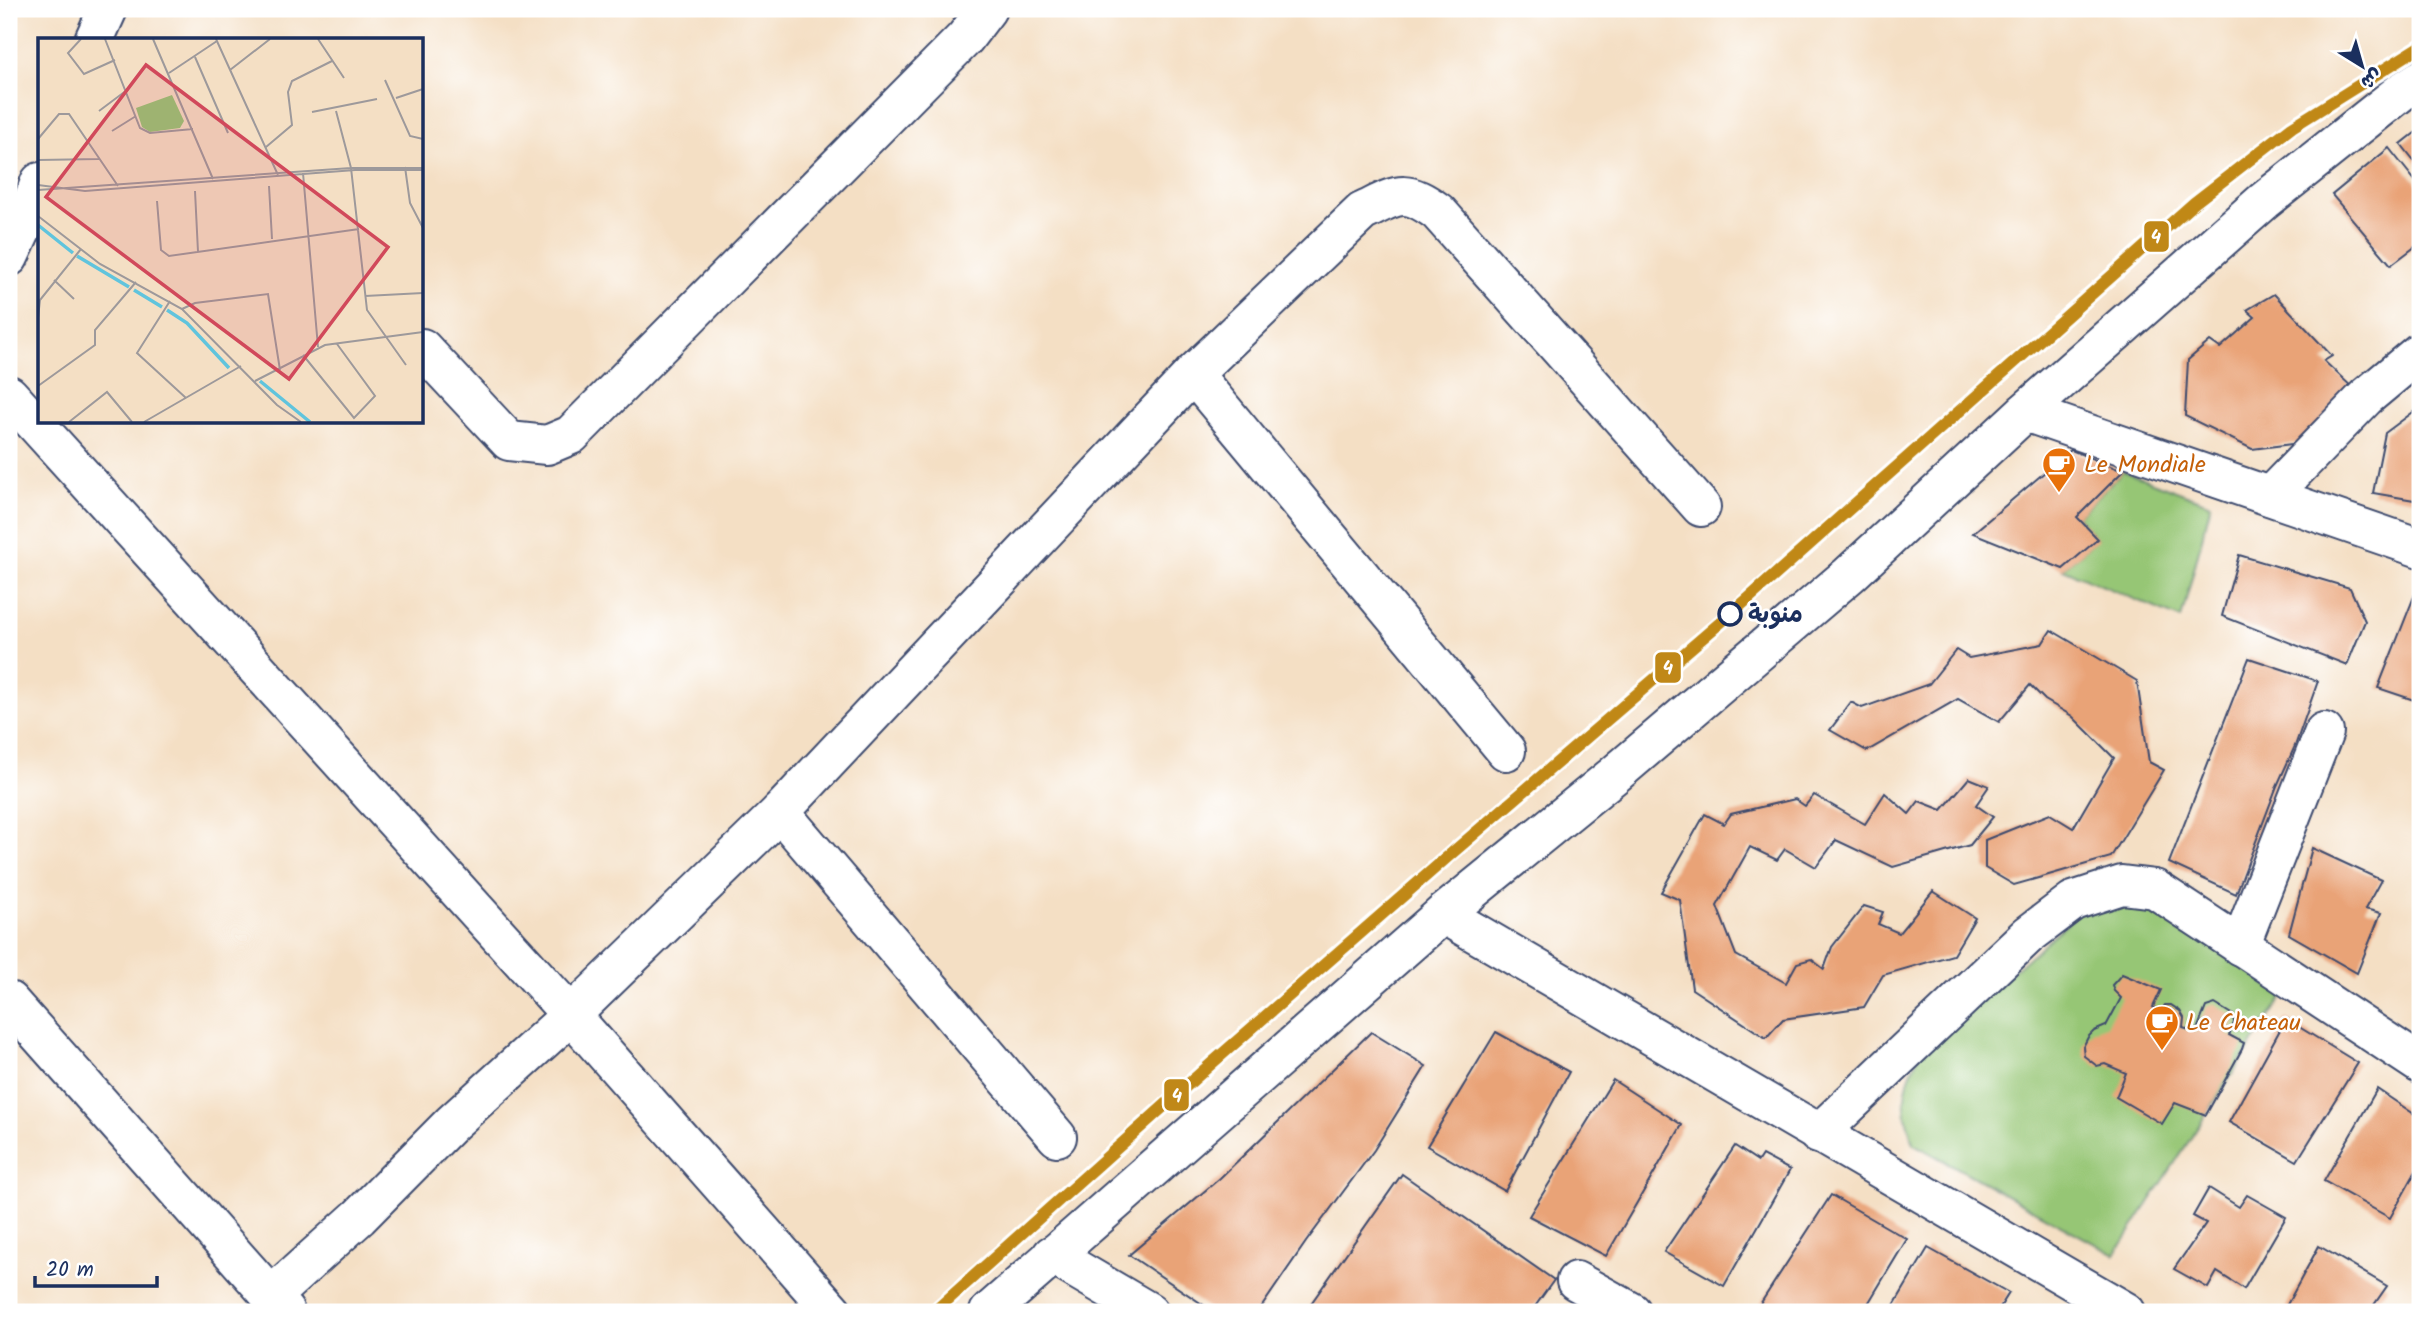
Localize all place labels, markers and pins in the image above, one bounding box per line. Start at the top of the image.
cafe icon: Le Mondiale [2040,445,2078,494]
place label: Le Mondiale [2084,446,2206,485]
place label: منوبة [1748,596,1803,635]
marker: منوبة [1718,602,1742,626]
cafe icon: Le Chateau [2143,1003,2181,1052]
place label: Le Chateau [2186,1004,2301,1043]

